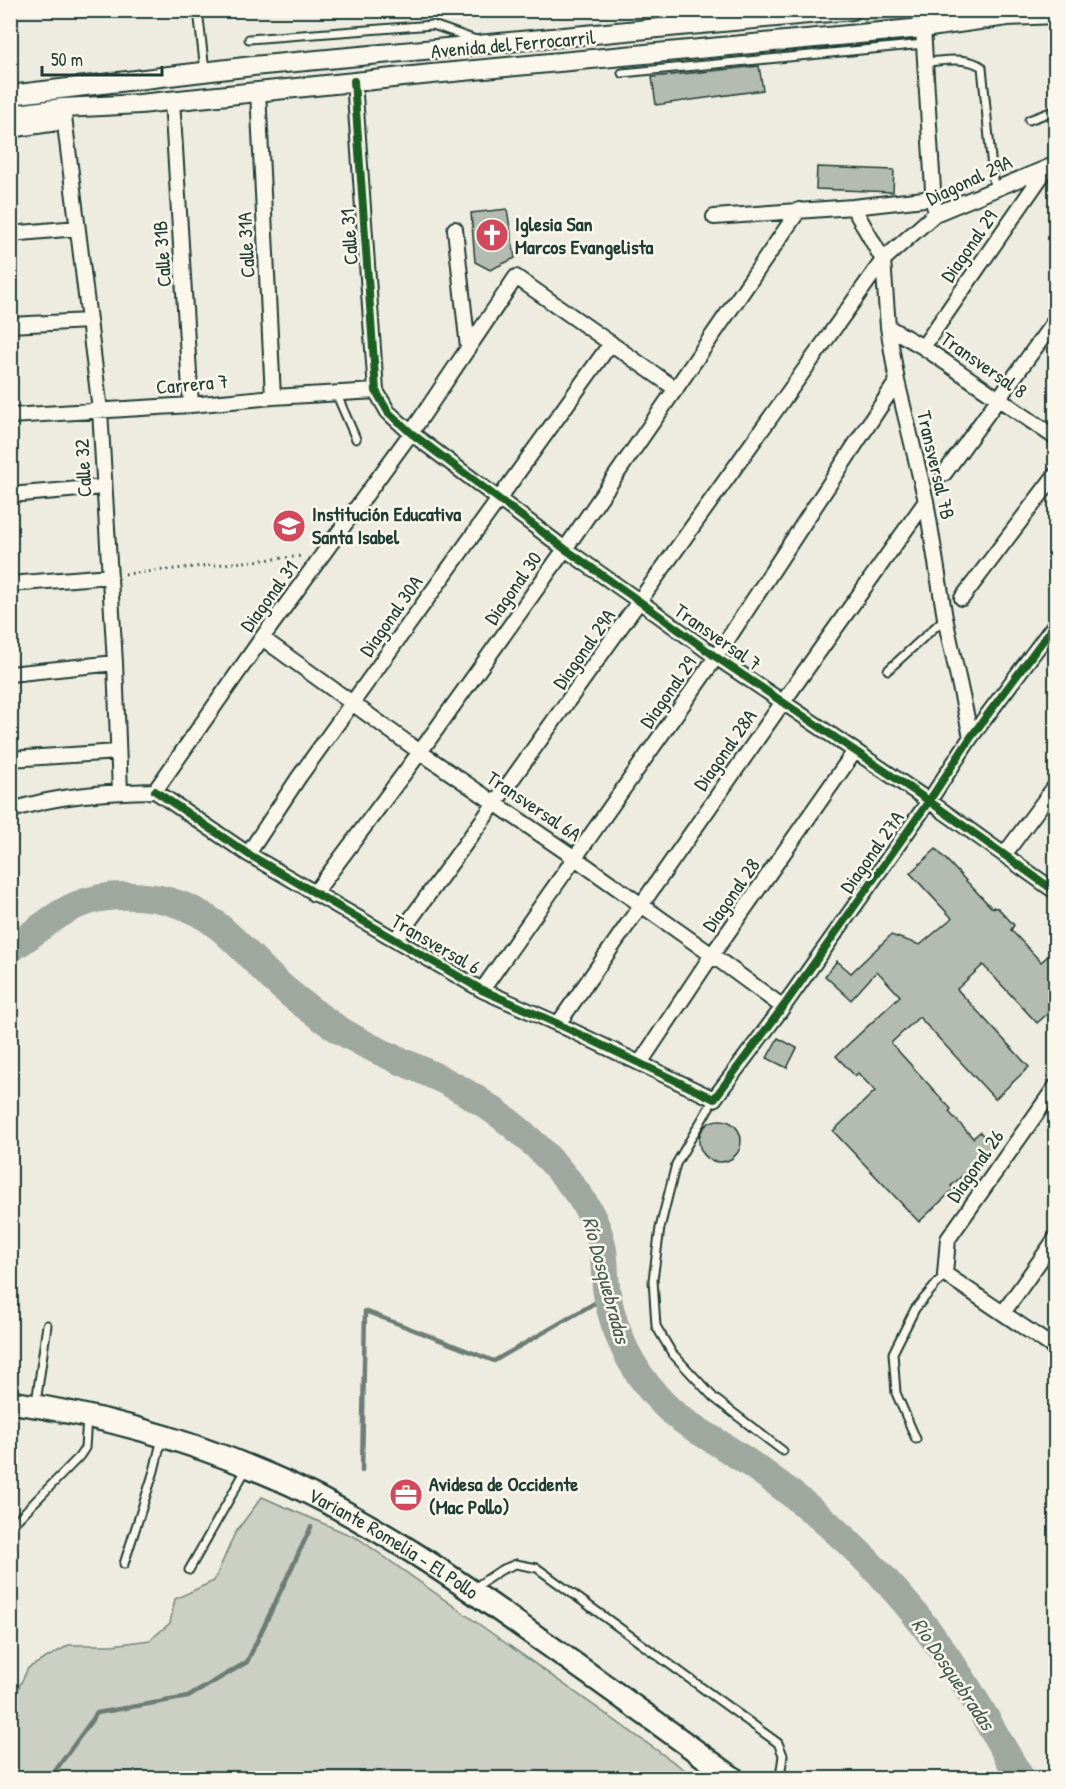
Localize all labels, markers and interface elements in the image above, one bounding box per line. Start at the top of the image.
street label: Avenida del Ferrocarril [430,23,597,64]
scale bar [42,39,162,77]
text: 50 m [51,47,83,72]
street label: Diagonal 29A [921,148,1016,211]
street label: Diagonal 29 [934,204,1003,287]
street label: Calle 31 [333,208,364,266]
place label: Iglesia San Marcos Evangelista [515,210,654,261]
street label: Calle 31A [230,211,261,279]
church icon: Iglesia San Marcos Evangelista [474,217,510,253]
street label: Calle 31B [146,220,177,288]
street label: Transversal 8 [936,325,1033,404]
street label: Carrera 7 [155,367,229,400]
street label: Transversal 7B [911,408,962,522]
street label: Calle 32 [67,438,98,498]
place label: Institución Educativa Santa Isabel [312,500,461,550]
school or university icon: Institución Educativa Santa Isabel [271,508,307,544]
street label: Diagonal 30 [478,546,548,630]
street label: Diagonal 31 [234,555,304,637]
street label: Diagonal 30A [353,570,429,662]
street label: Transversal 7 [669,597,767,677]
street label: Diagonal 29A [546,603,621,694]
street label: Diagonal 29 [633,650,702,733]
street label: Diagonal 28A [687,704,763,796]
street label: Transversal 6A [482,764,587,847]
street label: Diagonal 27A [833,805,910,898]
street label: Diagonal 28 [696,853,766,937]
street label: Transversal 6 [387,907,486,980]
street label: Diagonal 26 [940,1124,1009,1207]
water label: Río Dosquebradas [576,1213,638,1348]
place label: Avidesa de Occidente (Mac Pollo) [429,1470,578,1520]
office icon: Avidesa de Occidente (Mac Pollo) [388,1477,424,1513]
street label: Variante Romelia - El Pollo [304,1481,484,1605]
water label: Río Dosquebradas [905,1612,1003,1737]

